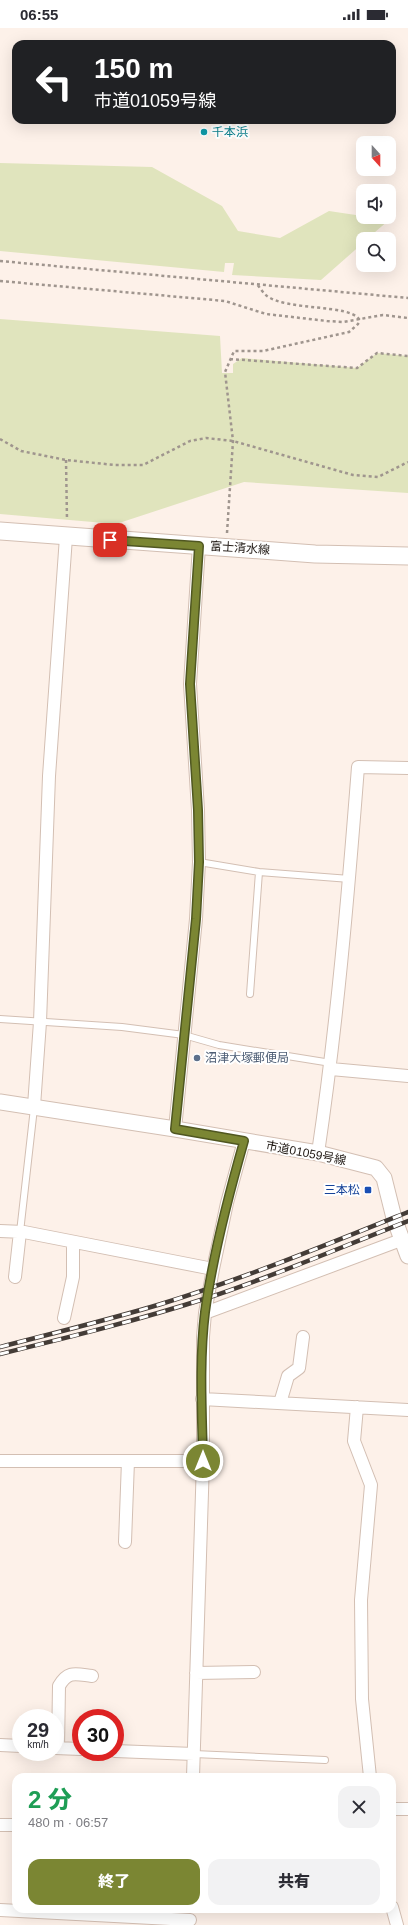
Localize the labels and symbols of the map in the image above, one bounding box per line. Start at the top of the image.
place label: 千本浜 [212,125,248,139]
marker: 千本浜 [199,127,209,137]
north arrow [356,136,396,176]
pin [93,523,127,557]
street label: 富士清水線 [210,539,270,557]
place label: 沼津大塚郵便局 [205,1051,289,1065]
marker: 沼津大塚郵便局 [192,1053,202,1063]
street label: 市道01059号線 [265,1138,347,1168]
place label: 三本松 [324,1183,360,1197]
marker: 三本松 [363,1185,373,1195]
position arrow [182,1440,224,1482]
speed limit sign: 30 [72,1709,124,1761]

